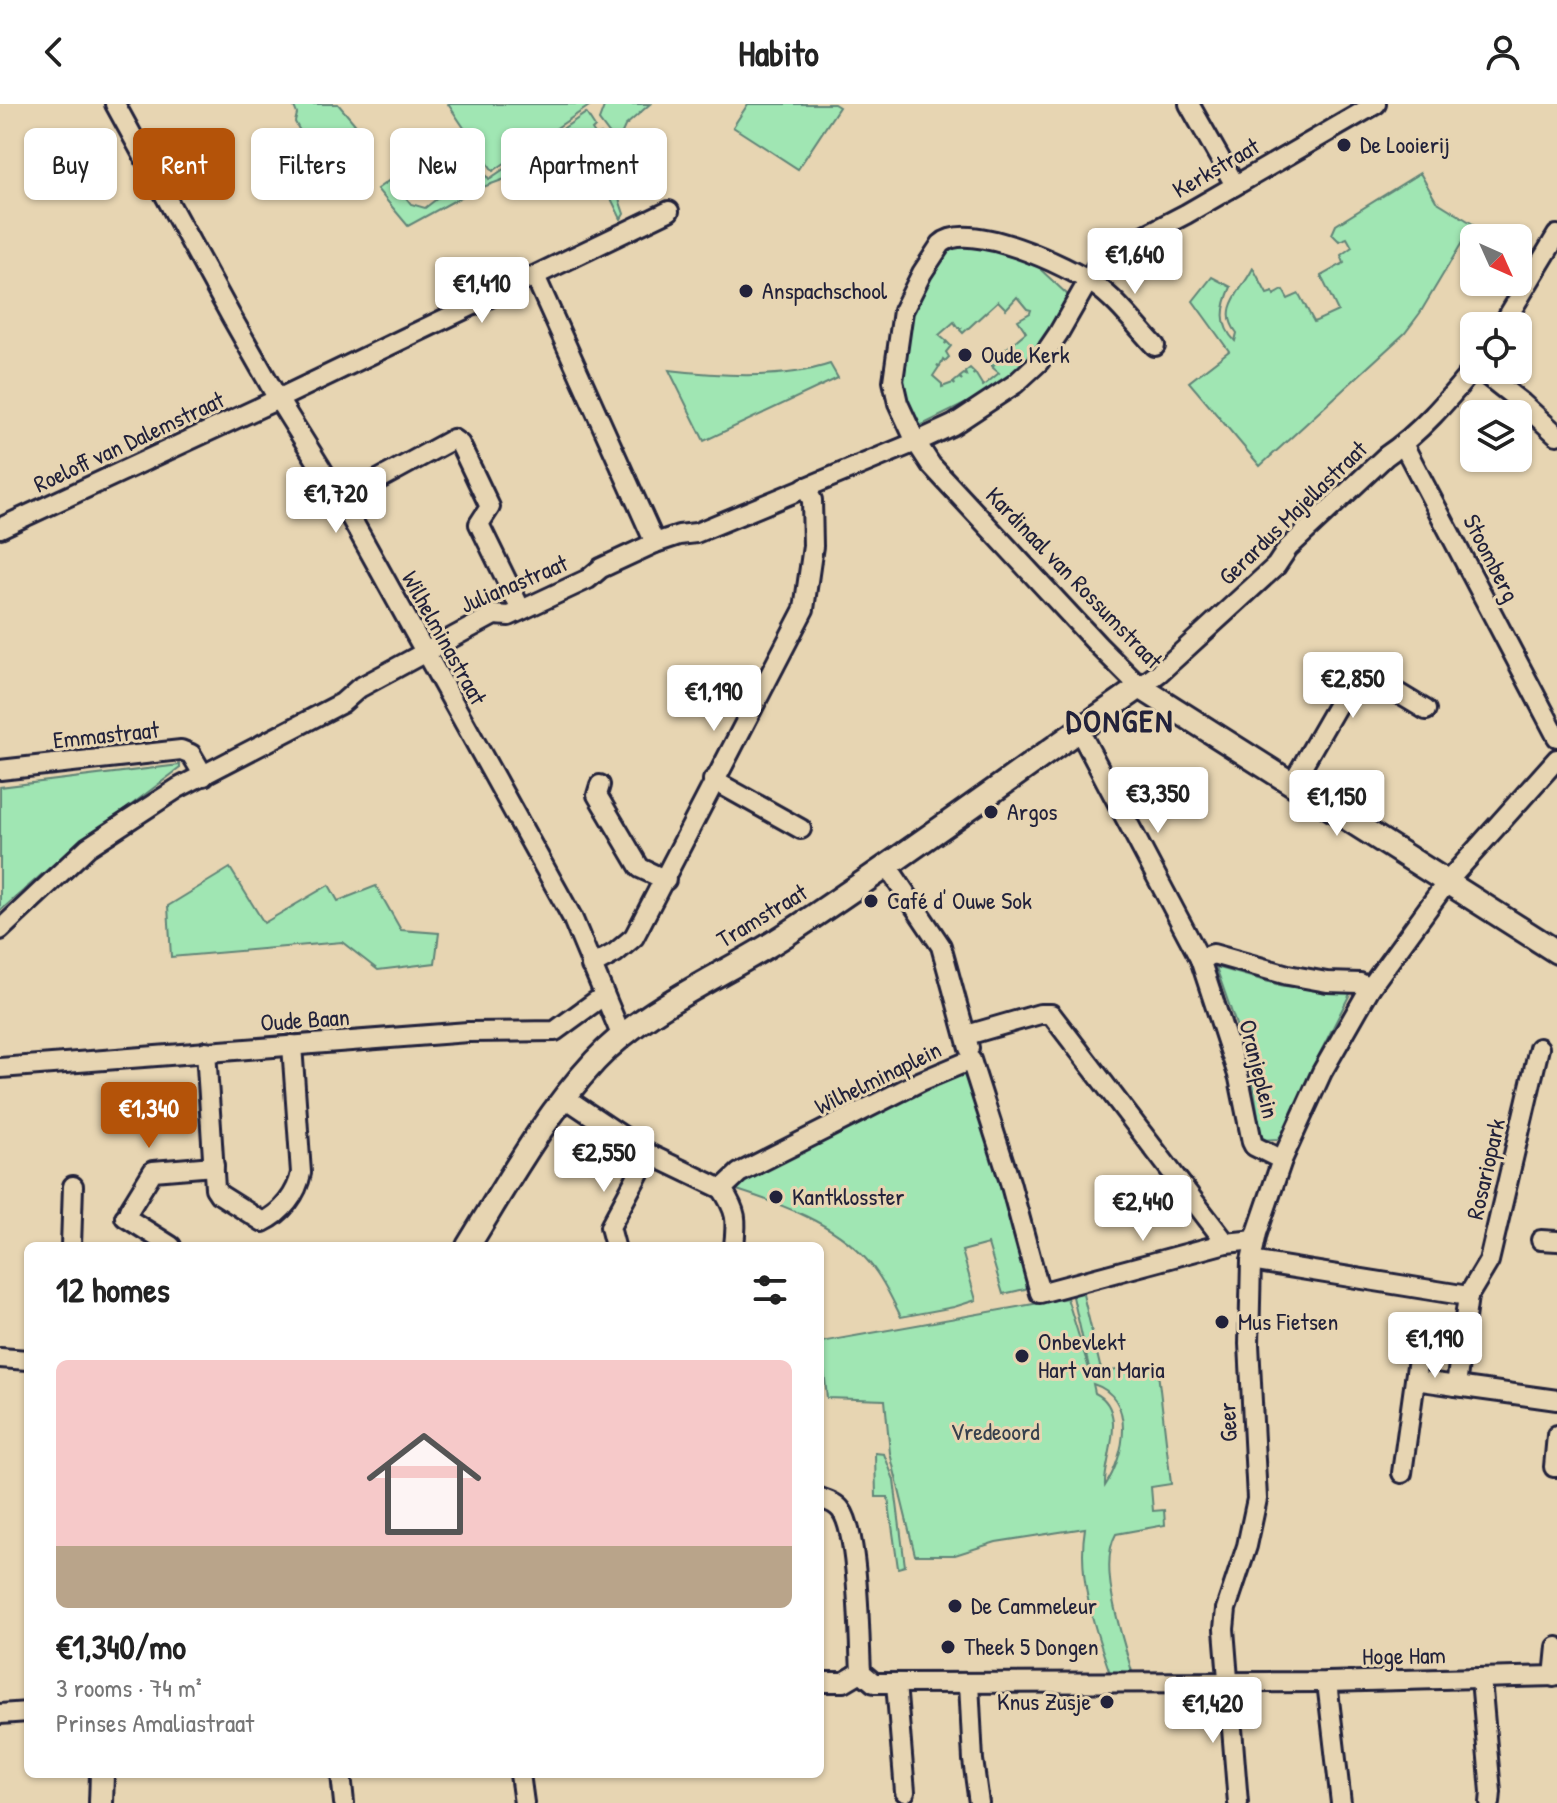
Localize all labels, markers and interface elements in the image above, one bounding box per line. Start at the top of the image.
text: Habito [738,28,819,77]
icon: back [32,30,76,74]
icon: person [1481,30,1525,74]
chip: Buy [24,128,117,200]
chip: Rent [133,128,235,200]
chip: Filters [251,128,374,200]
chip: New [390,128,485,200]
chip: Apartment [501,128,667,200]
place label: De Looierij [1360,128,1450,160]
street label: Kerkstraat [1166,129,1265,205]
marker: De Looierij [1335,136,1353,154]
north arrow [1460,224,1532,296]
map controls [1460,224,1532,472]
pin: €1,640 [1070,228,1200,296]
text: €1,640 [1106,236,1164,271]
pin: €1,410 [417,257,547,325]
text: €1,410 [453,265,511,300]
place label: Anspachschool [762,274,888,306]
marker: Anspachschool [737,282,755,300]
button: locate [1460,312,1532,384]
place label: Oude Kerk [981,338,1070,370]
marker: Oude Kerk [956,346,974,364]
street label: Roeloff van Dalemstraat [28,383,230,499]
button: layers [1460,400,1532,472]
street label: Gerardus Majellastraat [1211,432,1374,592]
pin: €1,720 [271,467,401,535]
text: €1,720 [304,475,368,510]
street label: Kardinaal van Rossumstraat [979,479,1171,676]
street label: Stoomberg [1456,508,1528,607]
street label: Julianastraat [455,546,573,620]
street label: Wilhelminastraat [395,565,495,711]
pin: €2,850 [1288,652,1418,720]
text: €2,850 [1321,660,1385,695]
pin: €1,190 [649,665,779,733]
text: €1,190 [685,673,743,708]
district label: DONGEN [1066,699,1174,742]
street label: Emmastraat [51,712,161,755]
pin: €3,350 [1093,767,1223,835]
pin: €1,150 [1272,770,1402,838]
text: €3,350 [1126,775,1190,810]
text: €1,150 [1307,778,1367,813]
place label: Argos [1007,795,1058,827]
marker: Argos [982,803,1000,821]
street label: Tramstraat [710,875,813,955]
place label: Café d' Ouwe Sok [887,884,1032,916]
marker: Café d' Ouwe Sok [862,892,880,910]
street label: Oude Baan [259,1000,351,1038]
street label: Oranjeplein [1232,1016,1288,1121]
street label: Wilhelminaplein [809,1033,946,1122]
pin: €1,340 [84,1082,214,1150]
text: €1,340 [119,1090,179,1125]
street label: Rosariopark [1458,1115,1512,1222]
pin: €2,550 [539,1126,669,1194]
text: €2,550 [572,1134,636,1169]
pin: €2,440 [1078,1175,1208,1243]
place label: Kantklosster [792,1180,905,1212]
text: €2,440 [1112,1183,1174,1218]
marker: Kantklosster [767,1188,785,1206]
text: 12 homes [56,1267,170,1313]
icon: filters [748,1268,792,1312]
place label: Mus Fietsen [1238,1305,1338,1337]
pin: €1,190 [1370,1312,1500,1380]
marker: Mus Fietsen [1213,1313,1231,1331]
text: €1,190 [1406,1320,1464,1355]
place label: Onbevlekt Hart van Maria [1038,1325,1165,1385]
marker: Onbevlekt Hart van Maria [1013,1347,1031,1365]
street label: Geer [1210,1401,1244,1443]
icon: home [352,1412,496,1556]
park label: Vredeoord [950,1415,1040,1447]
place label: De Cammeleur [971,1589,1097,1621]
marker: De Cammeleur [946,1597,964,1615]
text: €1,340/mo [56,1624,186,1670]
place label: Theek 5 Dongen [964,1630,1099,1662]
marker: Theek 5 Dongen [939,1638,957,1656]
street label: Hoge Ham [1362,1638,1446,1672]
text: 3 rooms · 74 m² [56,1670,202,1705]
pin: €1,420 [1148,1677,1278,1745]
place label: Knus Zusje [997,1685,1091,1717]
text: €1,420 [1183,1685,1243,1720]
marker: Knus Zusje [1098,1693,1116,1711]
text: Prinses Amaliastraat [56,1705,254,1740]

